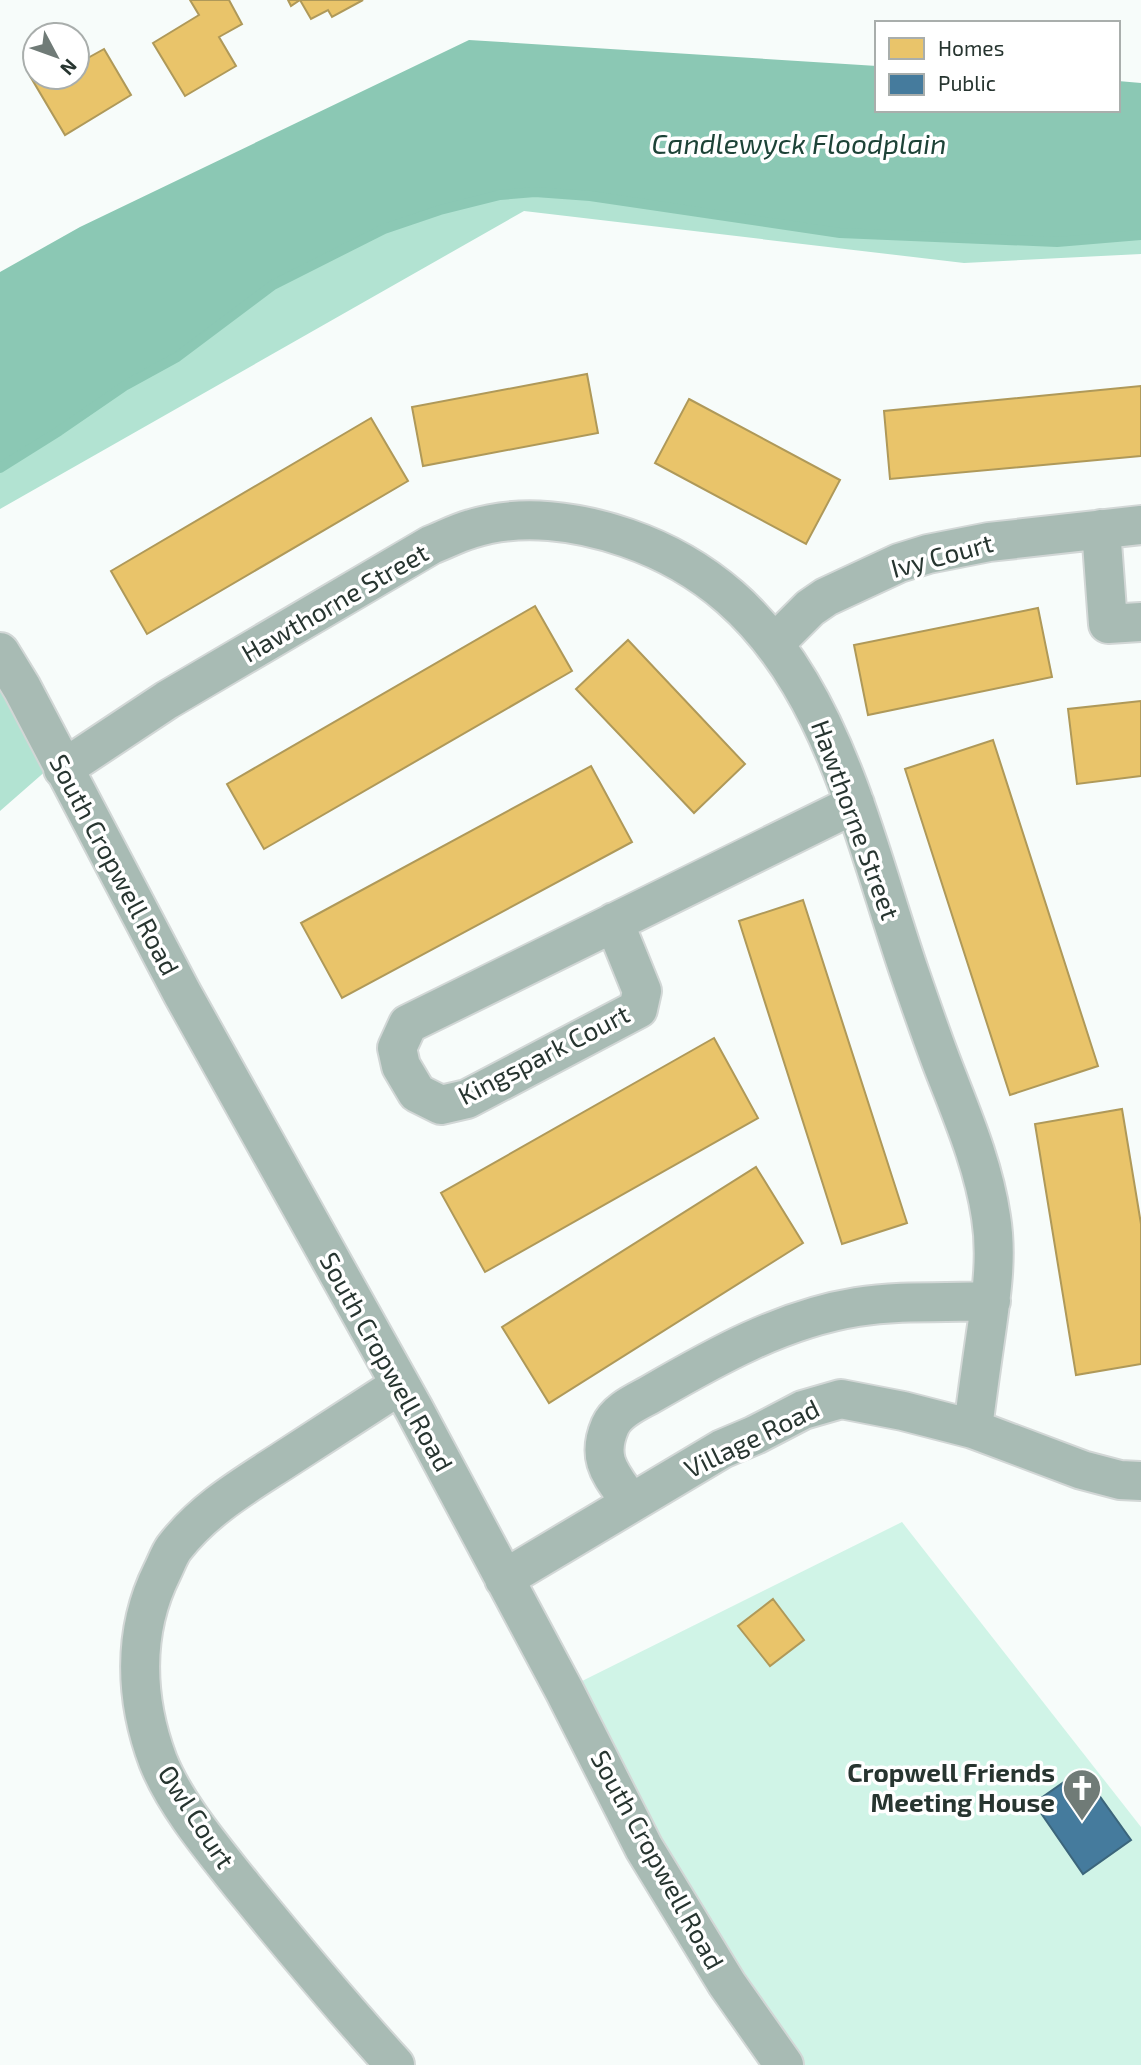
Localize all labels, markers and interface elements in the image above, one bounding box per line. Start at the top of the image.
north arrow [21,21,91,91]
legend [875,21,1120,112]
text: Homes [938,35,1004,60]
text: N [56,55,82,80]
text: Public [938,70,996,95]
water label: Candlewyck Floodplain [652,126,946,160]
street label: Ivy Court [887,526,996,583]
street label: Hawthorne Street [235,536,433,668]
street label: Hawthorne Street [806,715,907,924]
street label: South Cropwell Road [44,749,187,980]
street label: Kingspark Court [453,997,634,1110]
street label: South Cropwell Road [314,1246,460,1476]
street label: Village Road [679,1392,824,1484]
street label: South Cropwell Road [585,1744,731,1974]
place label: Cropwell Friends Meeting House [847,1756,1055,1817]
street label: Owl Court [153,1759,242,1874]
church icon: Cropwell Friends Meeting House [1061,1767,1103,1822]

